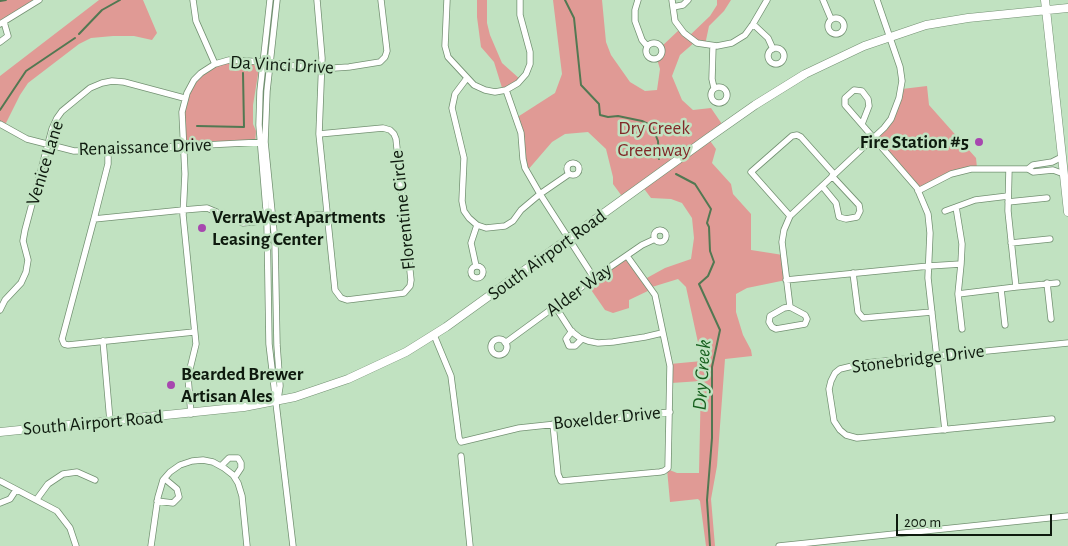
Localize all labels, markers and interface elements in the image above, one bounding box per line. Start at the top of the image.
street label: Da Vinci Drive [230,51,334,79]
park label: Dry Creek Greenway [617,117,691,161]
street label: Venice Lane [21,118,69,208]
place label: Fire Station #5 [860,131,969,153]
street label: Renaissance Drive [78,133,212,161]
marker: Fire Station #5 [973,136,985,148]
street label: Florentine Circle [385,149,421,271]
street label: South Airport Road [484,205,610,305]
place label: VerraWest Apartments Leasing Center [212,206,385,250]
marker: VerraWest Apartments Leasing Center [196,222,208,234]
street label: Alder Way [542,258,616,322]
water label: Dry Creek [688,339,716,411]
street label: Stonebridge Drive [850,340,986,378]
place label: Bearded Brewer Artisan Ales [181,363,303,407]
marker: Bearded Brewer Artisan Ales [165,379,177,391]
street label: Boxelder Drive [552,401,662,435]
street label: South Airport Road [22,406,164,440]
scale bar [898,504,1054,536]
text: 200 m [904,515,941,530]

